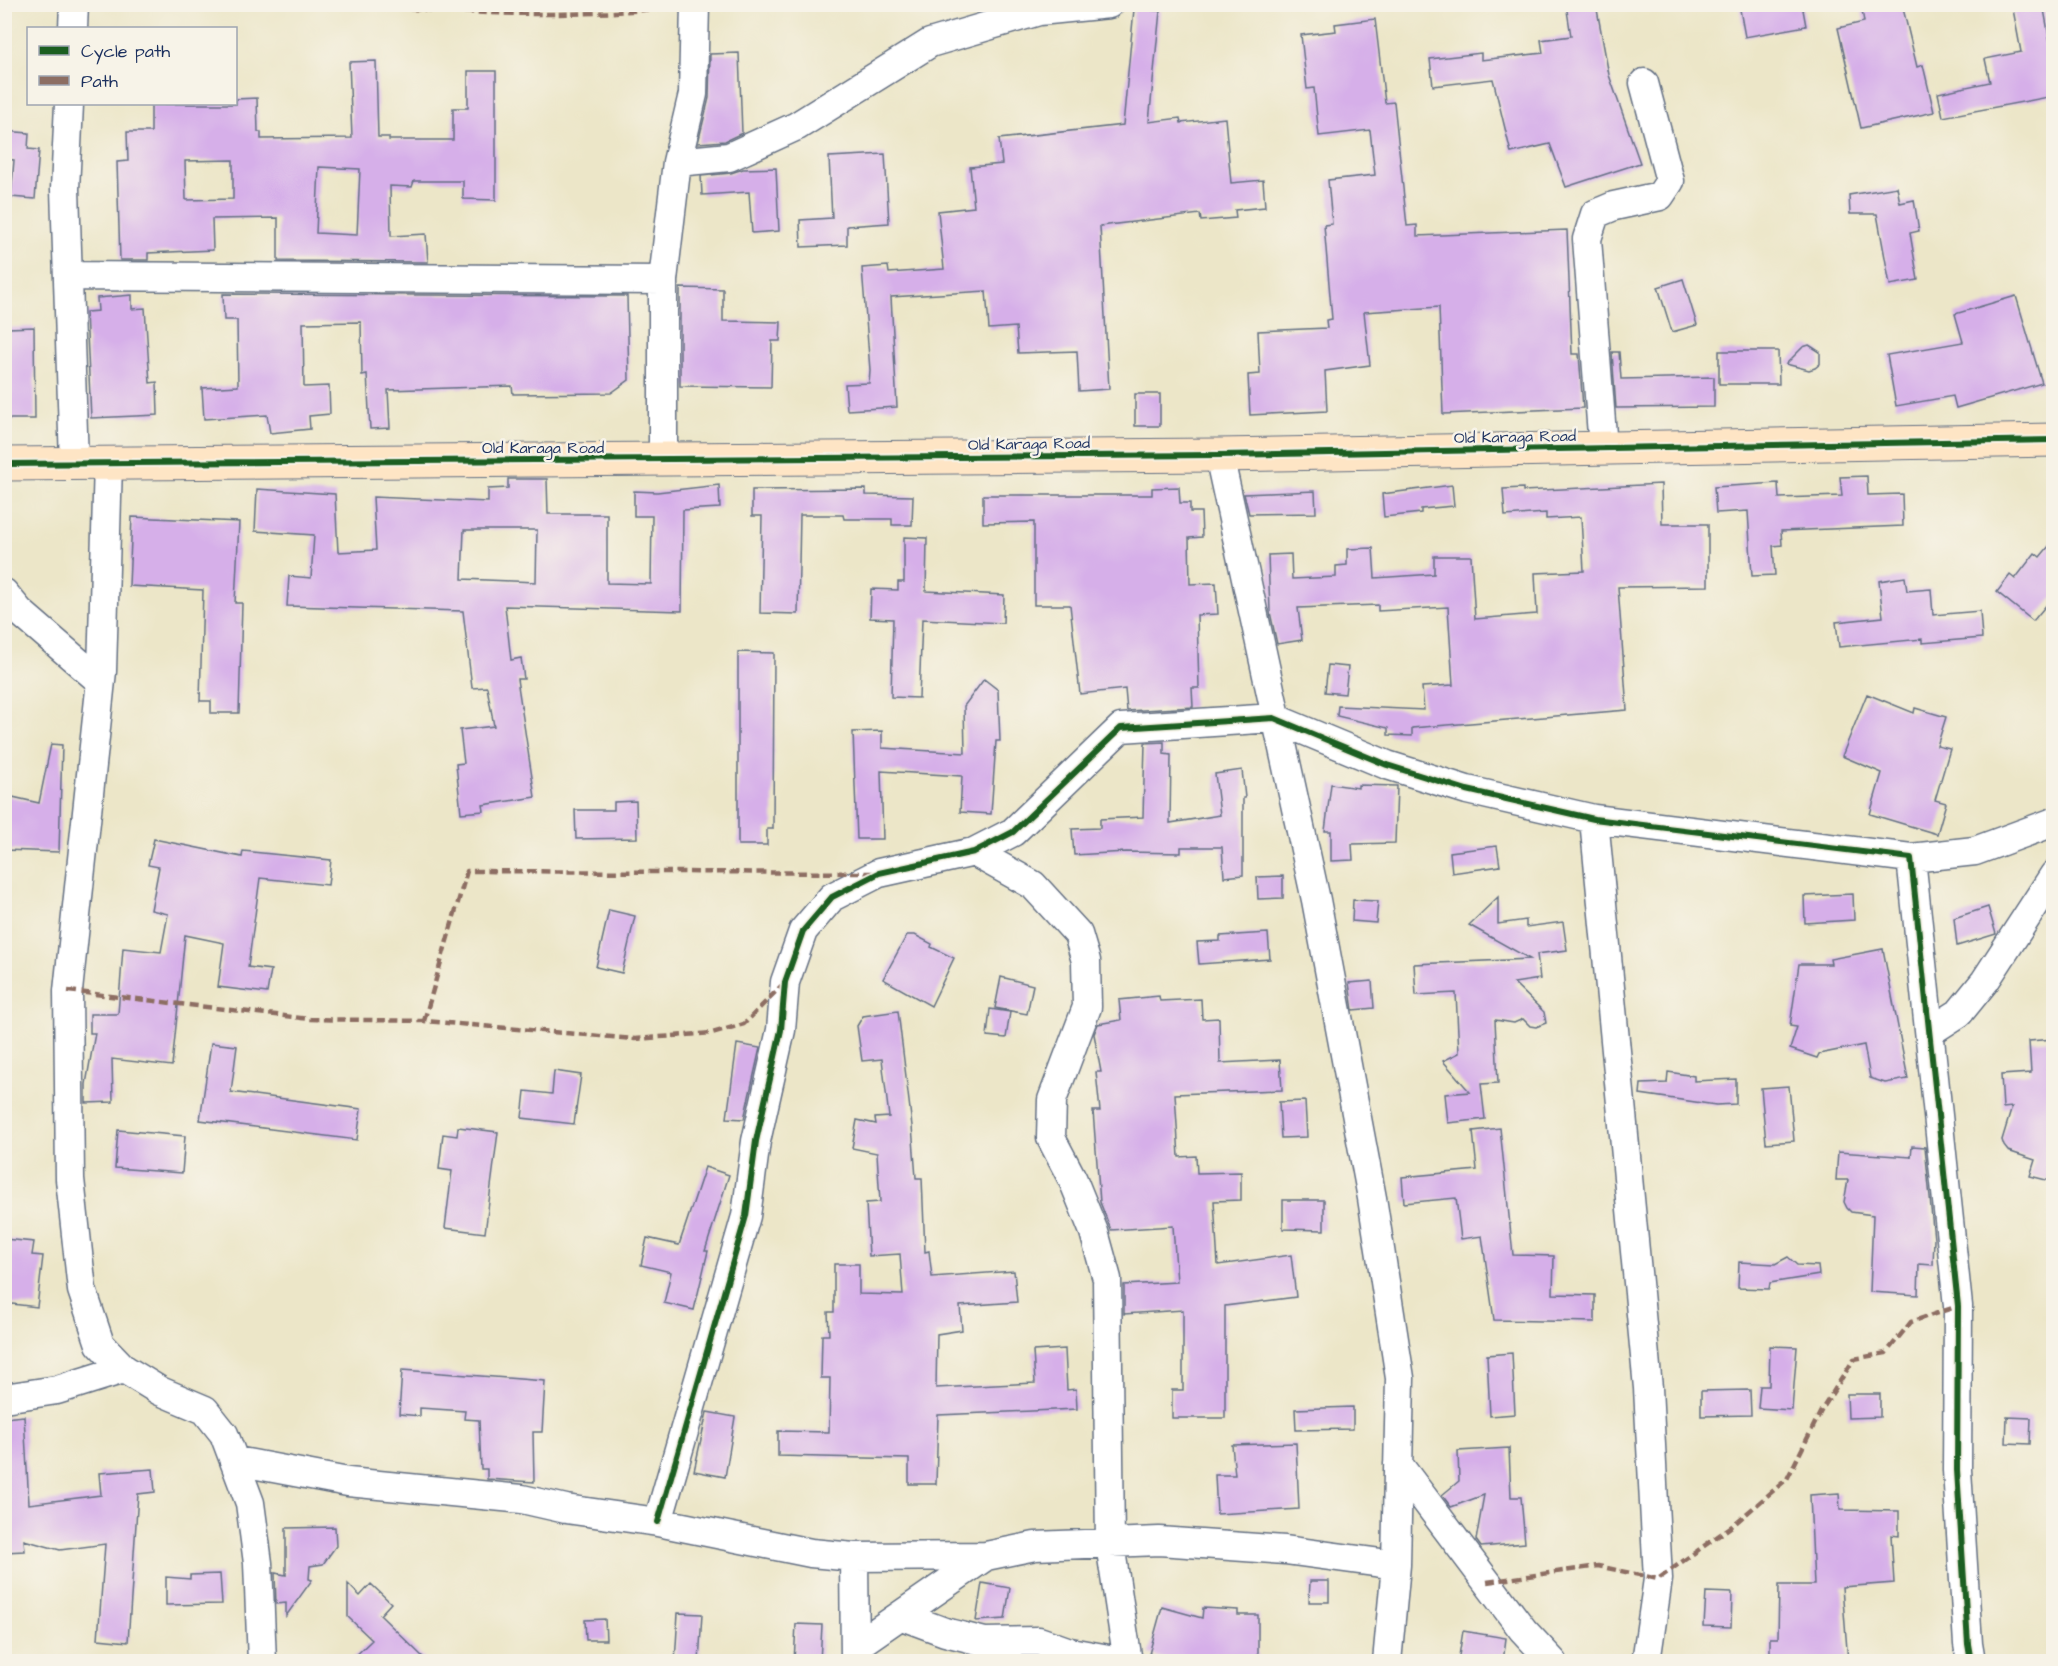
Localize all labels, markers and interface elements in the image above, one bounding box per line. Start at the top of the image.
legend [27,27,237,105]
text: Cycle path [81,39,170,65]
text: Path [81,69,118,94]
street label: Old Karaga Road [1454,425,1576,450]
street label: Old Karaga Road [968,432,1090,457]
street label: Old Karaga Road [482,437,604,460]

